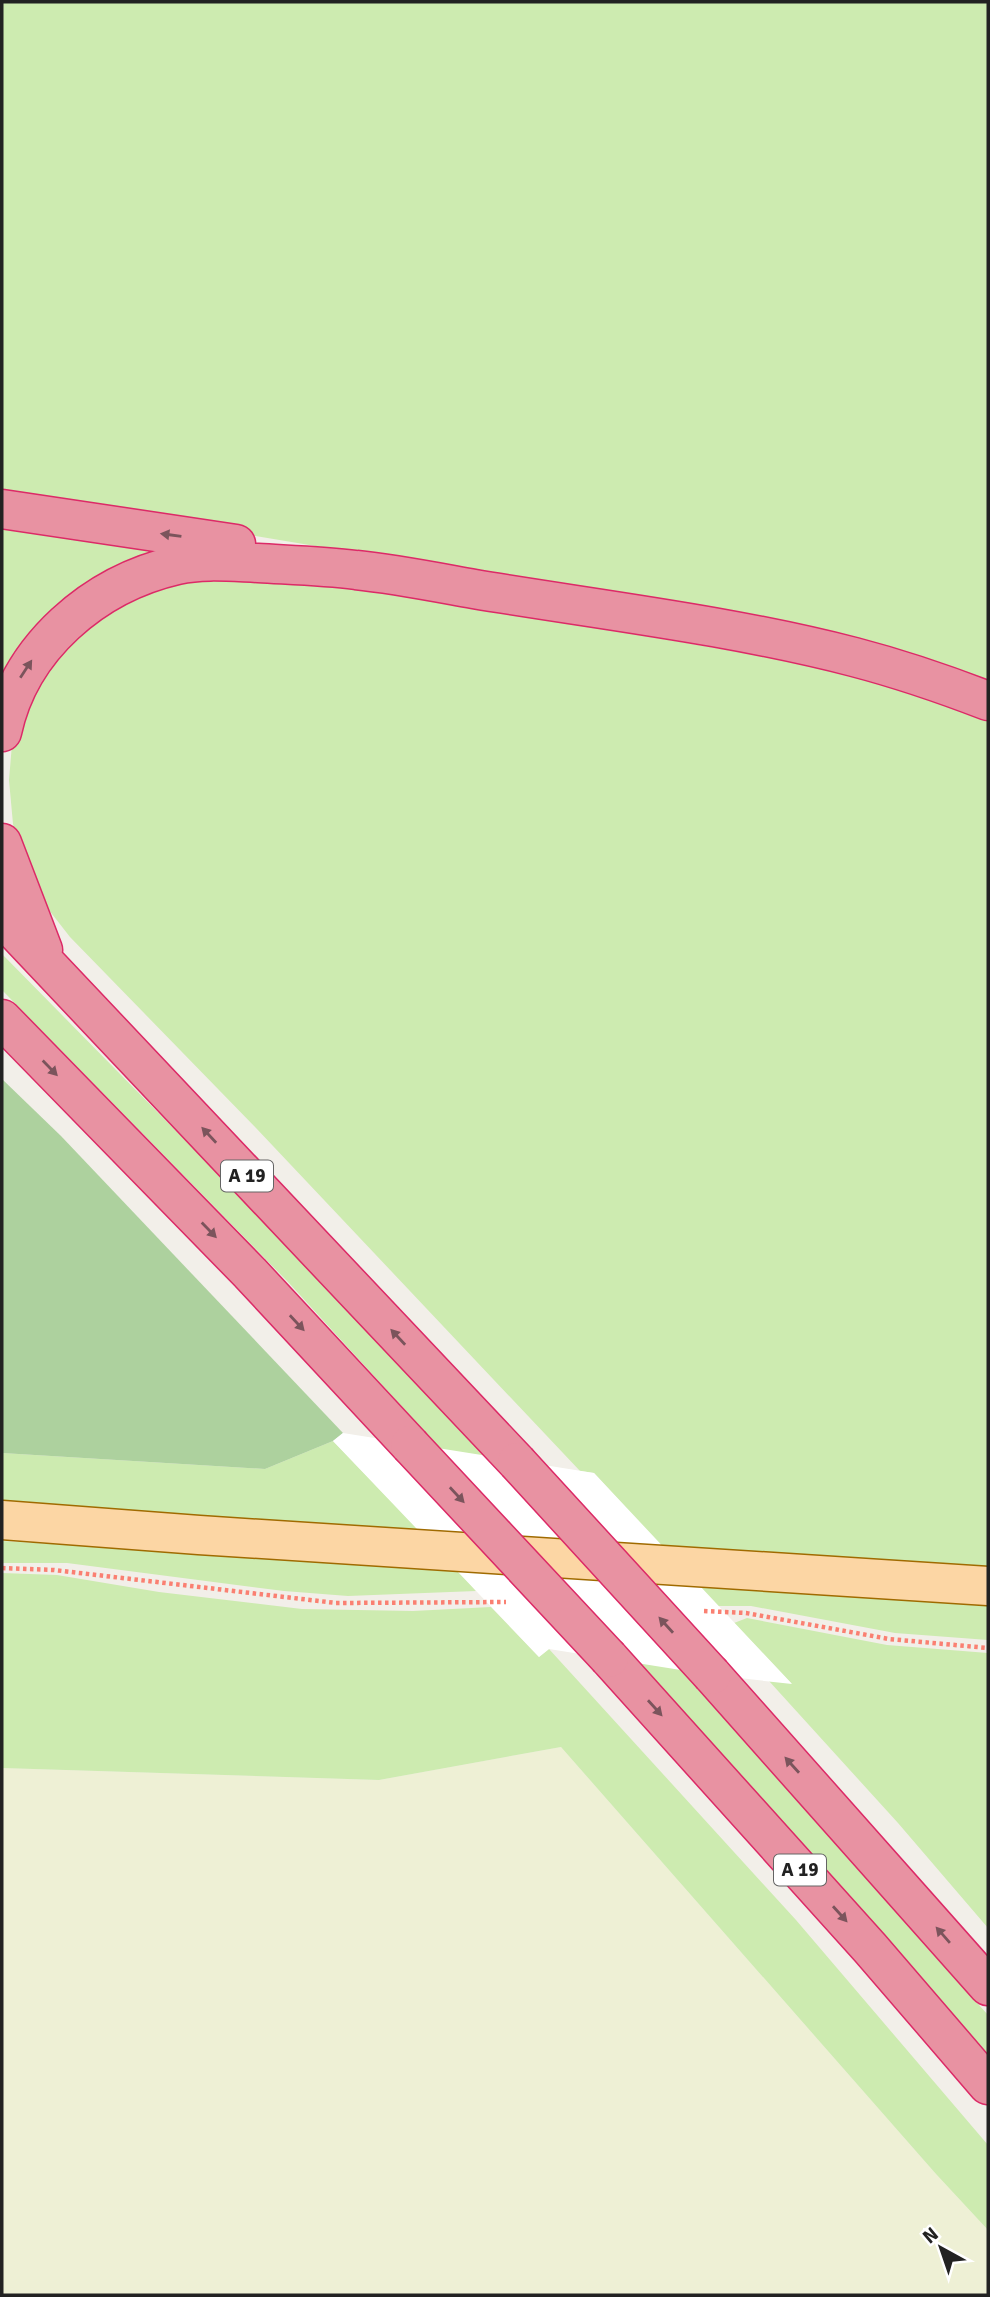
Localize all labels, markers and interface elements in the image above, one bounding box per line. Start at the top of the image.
one-way arrow [160,529,182,540]
one-way arrow [20,659,33,678]
one-way arrow [41,1059,58,1076]
one-way arrow [202,1127,218,1144]
road number: A 19 [221,1160,273,1192]
one-way arrow [200,1221,216,1238]
one-way arrow [288,1314,304,1331]
one-way arrow [391,1329,407,1346]
one-way arrow [449,1486,465,1504]
one-way arrow [658,1616,674,1634]
one-way arrow [647,1700,662,1717]
one-way arrow [784,1756,800,1774]
road number: A 19 [774,1854,826,1886]
one-way arrow [831,1905,847,1922]
one-way arrow [935,1926,951,1944]
north arrow [906,2213,976,2283]
text: N [918,2222,943,2249]

